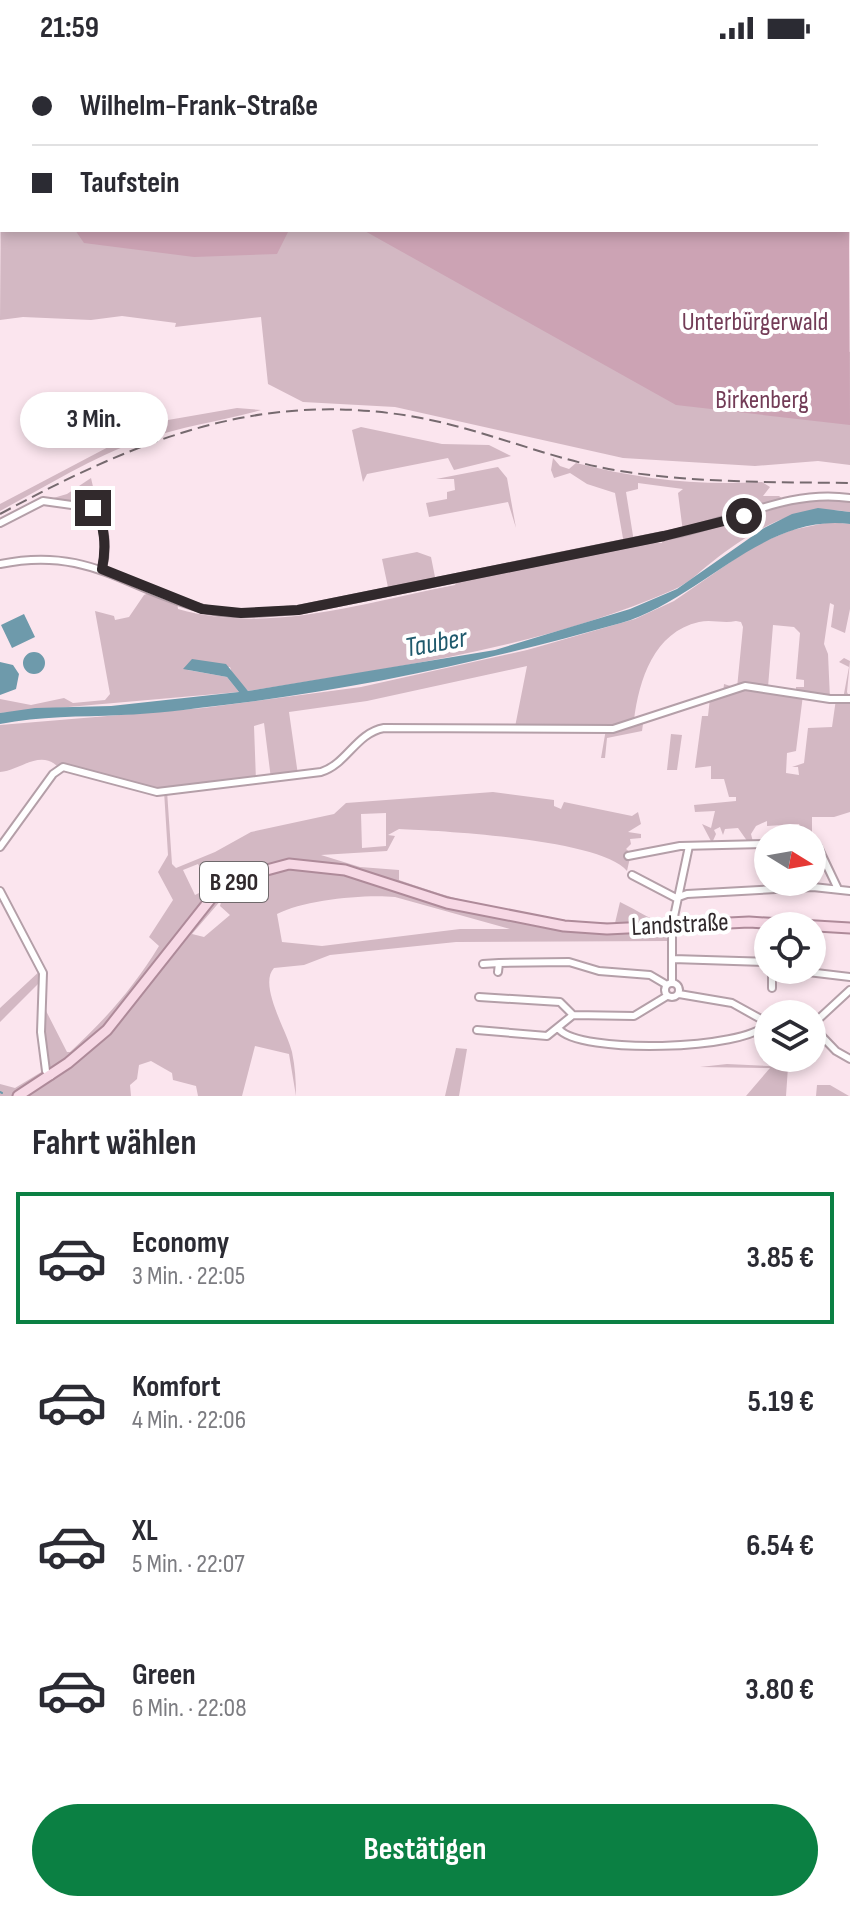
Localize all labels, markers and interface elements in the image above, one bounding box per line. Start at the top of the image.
text: 21:59 [40,10,99,46]
text: Wilhelm-Frank-Straße [80,88,318,124]
text: Taufstein [80,165,180,201]
park label: Unterbürgerwald [682,307,828,338]
park label: Birkenberg [715,385,809,416]
callout: 3 Min. [19,392,167,448]
text: 3 Min. [67,404,121,435]
route end [75,490,111,526]
route start [726,498,762,534]
water label: Tauber [402,621,471,665]
north arrow [754,824,826,896]
map controls [754,824,826,1072]
road number: B 290 [200,862,268,902]
street label: Landstraße [631,907,729,943]
button: locate [754,912,826,984]
button: layers [754,1000,826,1072]
text: Fahrt wählen [32,1122,196,1165]
icon: car [36,1222,108,1294]
text: Economy [132,1225,229,1261]
text: 3.85 € [746,1240,814,1276]
text: 3 Min. · 22:05 [132,1261,245,1292]
icon: car [36,1366,108,1438]
text: Komfort [132,1369,221,1405]
text: 5.19 € [748,1384,814,1420]
text: 4 Min. · 22:06 [132,1405,246,1436]
icon: car [36,1510,108,1582]
text: XL [132,1513,158,1549]
text: 6.54 € [746,1528,814,1564]
text: 5 Min. · 22:07 [132,1549,245,1580]
icon: car [36,1654,108,1726]
text: Green [132,1657,196,1693]
text: 3.80 € [745,1672,814,1708]
text: 6 Min. · 22:08 [132,1693,247,1724]
button: Bestätigen [32,1804,818,1896]

